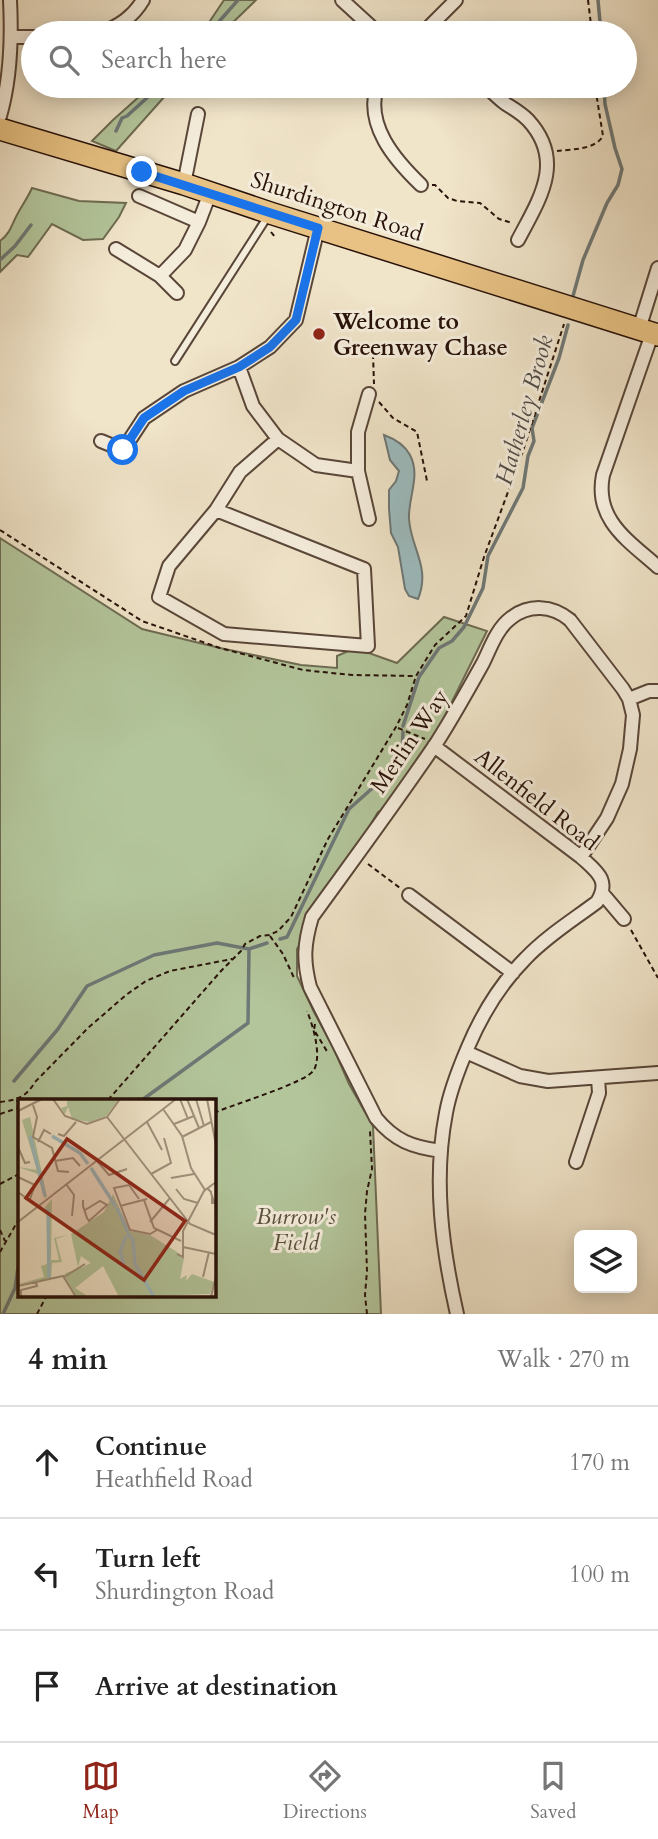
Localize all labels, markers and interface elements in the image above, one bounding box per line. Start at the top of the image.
search box [21,21,637,98]
icon: search [45,41,83,79]
text: Search here [101,42,227,77]
route end [126,156,157,187]
street label: Shurdington Road [247,164,428,249]
place label: Welcome to Greenway Chase [332,306,508,363]
marker: Welcome to Greenway Chase [311,326,327,342]
water label: Hatherley Brook [487,331,562,489]
route start [107,434,138,465]
street label: Merlin Way [363,683,456,800]
street label: Allenfield Road [468,741,606,858]
inset map [18,1099,215,1296]
park label: Burrow's Field [256,1201,336,1258]
map controls [574,1230,637,1293]
button: layers [574,1230,637,1293]
text: 4 min [28,1339,108,1380]
text: Walk · 270 m [497,1344,630,1375]
text: Continue [95,1429,207,1464]
icon: ahead [28,1443,66,1481]
text: 170 m [569,1447,630,1478]
text: Heathfield Road [95,1464,253,1495]
text: Turn left [95,1541,200,1576]
icon: left [28,1555,66,1593]
text: 100 m [569,1559,630,1590]
text: Shurdington Road [95,1576,274,1607]
icon: arrive [28,1667,66,1705]
text: Arrive at destination [95,1669,338,1704]
tab: Map [82,1757,120,1825]
tab: Directions [283,1757,367,1825]
tab: Saved [530,1757,576,1825]

